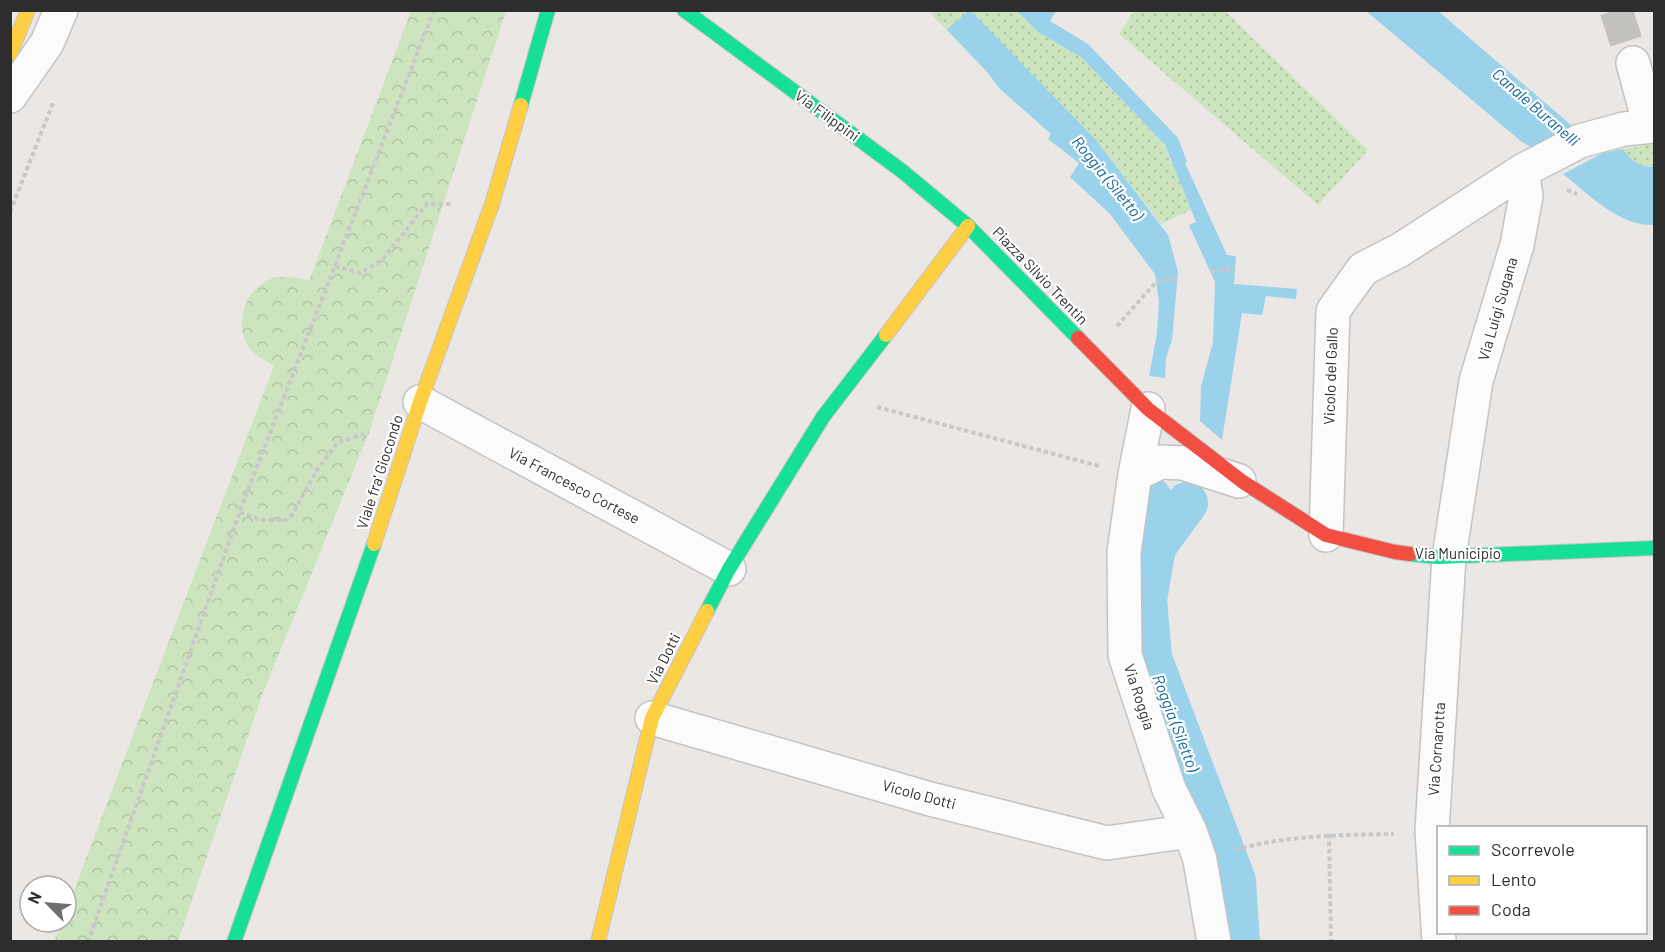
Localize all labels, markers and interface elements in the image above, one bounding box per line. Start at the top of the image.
water label: Canale Buranelli [1489,64,1584,150]
street label: Via Filippini [792,86,863,145]
water label: Roggia (Siletto) [1069,132,1149,224]
street label: Piazza Silvio Trentin [989,223,1092,328]
street label: Via Luigi Sugana [1474,255,1520,363]
street label: Vicolo del Gallo [1319,327,1341,425]
street label: Viale fra' Giocondo [352,412,406,531]
street label: Via Francesco Cortese [506,443,643,527]
street label: Via Municipio [1415,544,1501,562]
street label: Via Dotti [643,630,684,687]
street label: Via Roggia [1121,661,1159,732]
water label: Roggia (Siletto) [1149,672,1204,775]
street label: Via Cornarotta [1424,701,1448,796]
street label: Vicolo Dotti [881,776,958,812]
legend [1437,826,1647,934]
text: Scorrevole [1491,838,1575,860]
text: Lento [1491,868,1537,890]
north arrow [18,874,78,934]
text: N [23,889,45,906]
text: Coda [1491,898,1531,920]

